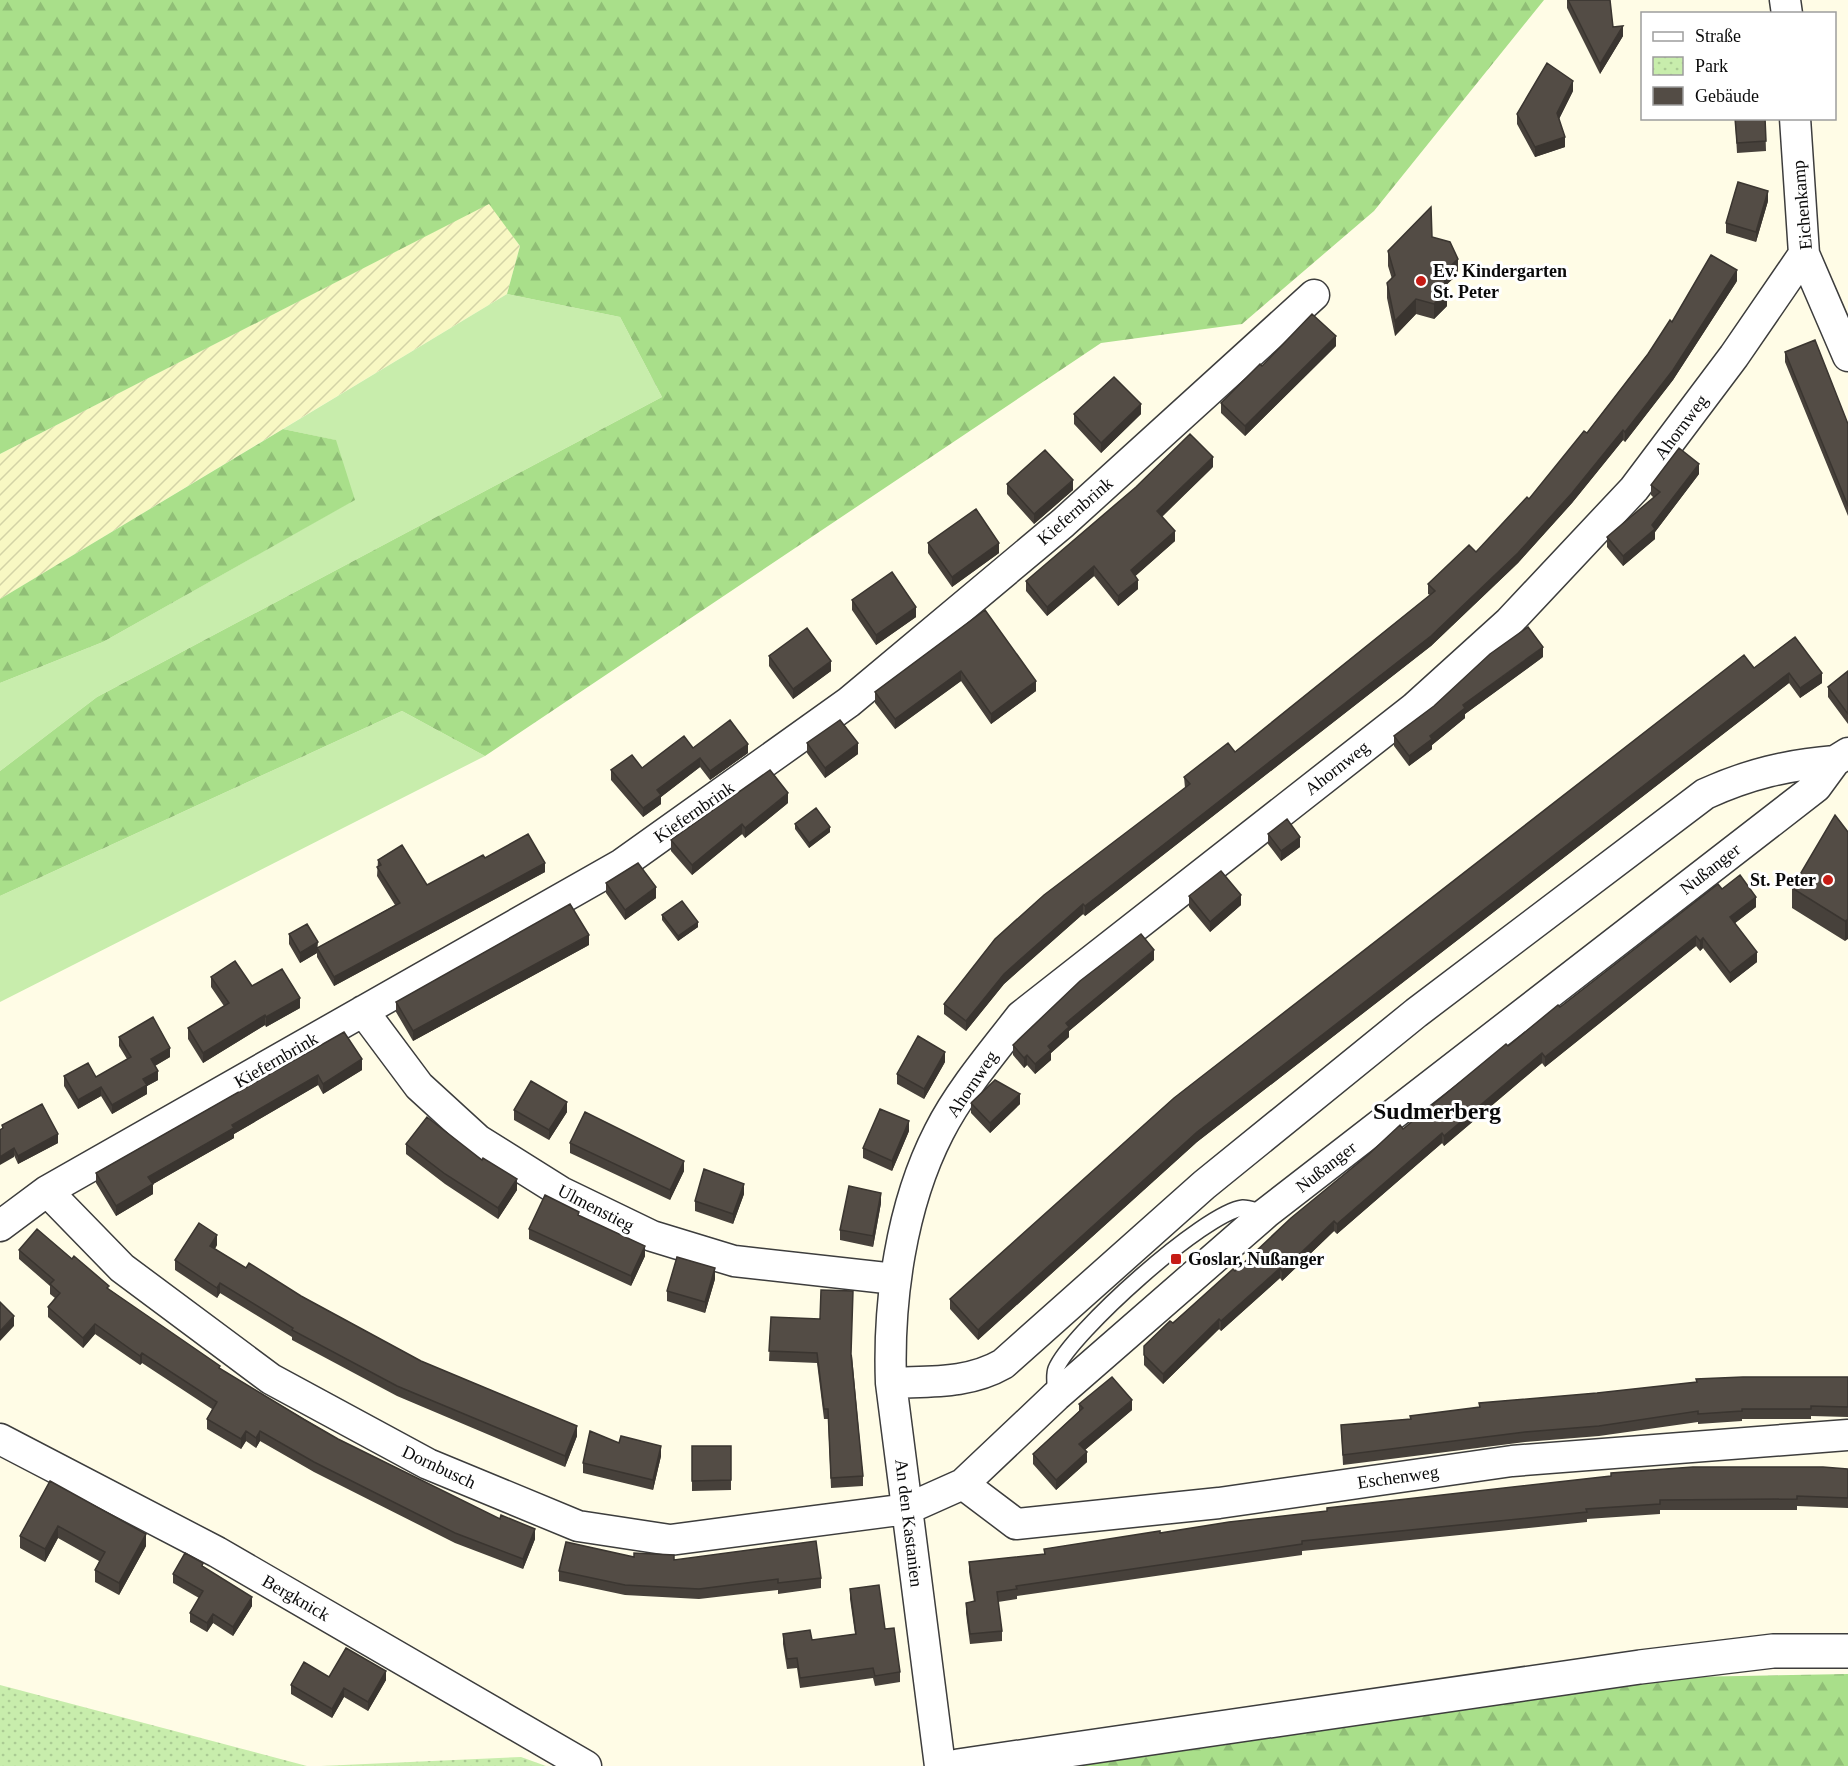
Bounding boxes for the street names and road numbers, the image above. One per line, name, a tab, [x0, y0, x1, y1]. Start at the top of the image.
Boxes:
street label: Eichenkamp	[1788, 159, 1816, 251]
street label: Ahornweg	[1650, 391, 1712, 463]
street label: Kiefernbrink	[1033, 473, 1117, 549]
street label: Ahornweg	[1301, 737, 1373, 799]
street label: Kiefernbrink	[650, 777, 738, 847]
street label: Nußanger	[1676, 839, 1744, 899]
street label: Kiefernbrink	[231, 1028, 321, 1092]
street label: Ahornweg	[942, 1047, 1002, 1121]
street label: Nußanger	[1292, 1137, 1360, 1197]
street label: Ulmenstieg	[554, 1180, 638, 1236]
street label: Dornbusch	[399, 1441, 479, 1493]
street label: An den Kastanien	[891, 1458, 927, 1588]
street label: Eschenweg	[1356, 1461, 1440, 1493]
street label: Bergknick	[259, 1571, 333, 1625]

